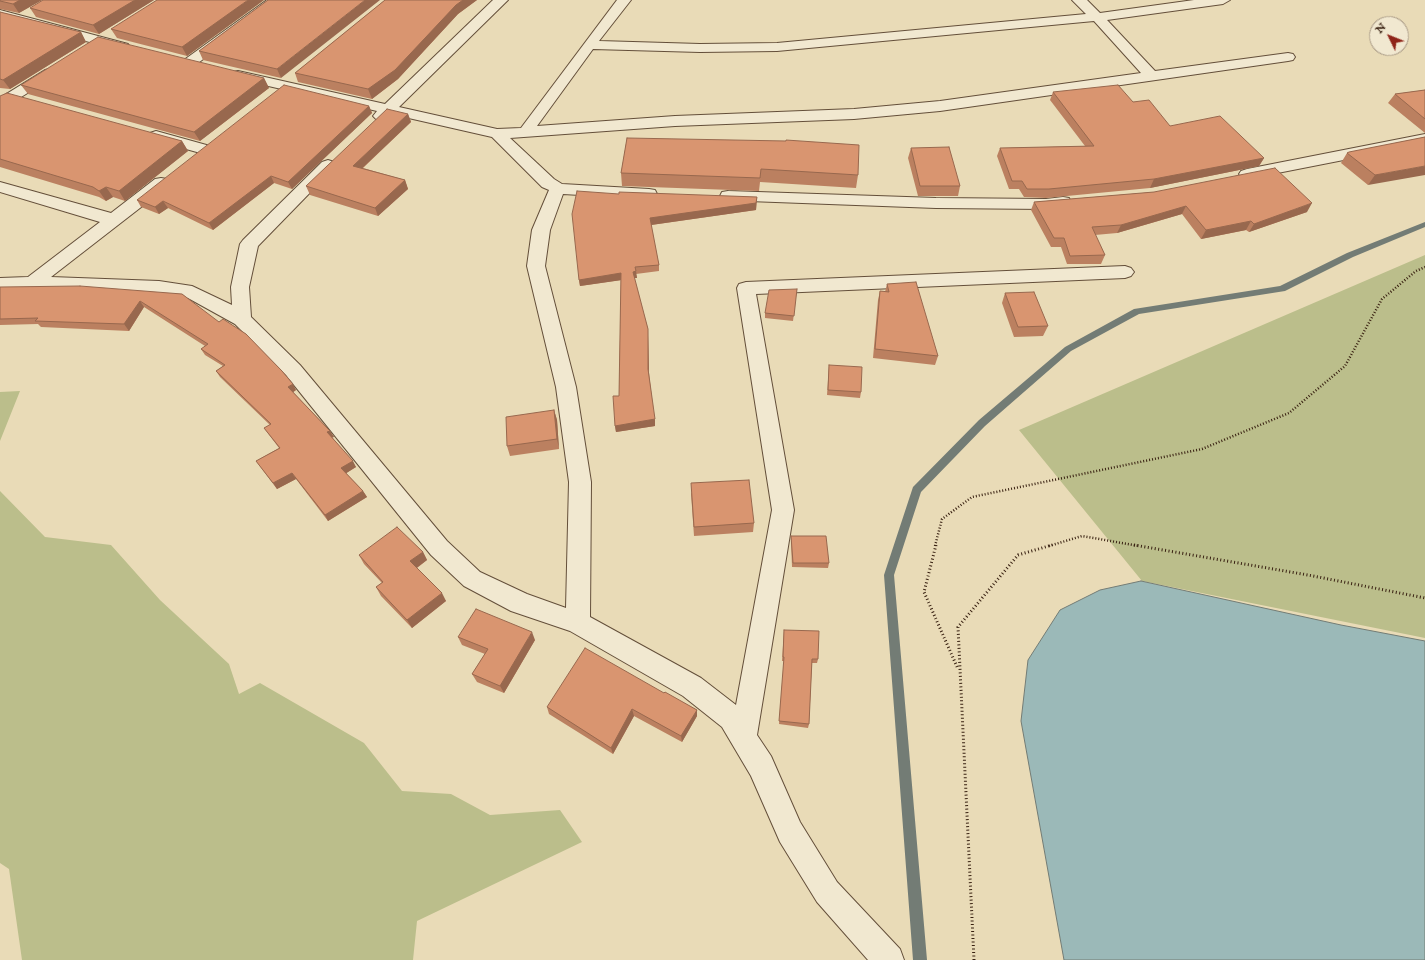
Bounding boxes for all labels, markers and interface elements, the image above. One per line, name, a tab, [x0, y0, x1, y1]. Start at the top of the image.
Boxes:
north arrow	[1369, 16, 1409, 56]
text: N	[1373, 20, 1389, 37]

